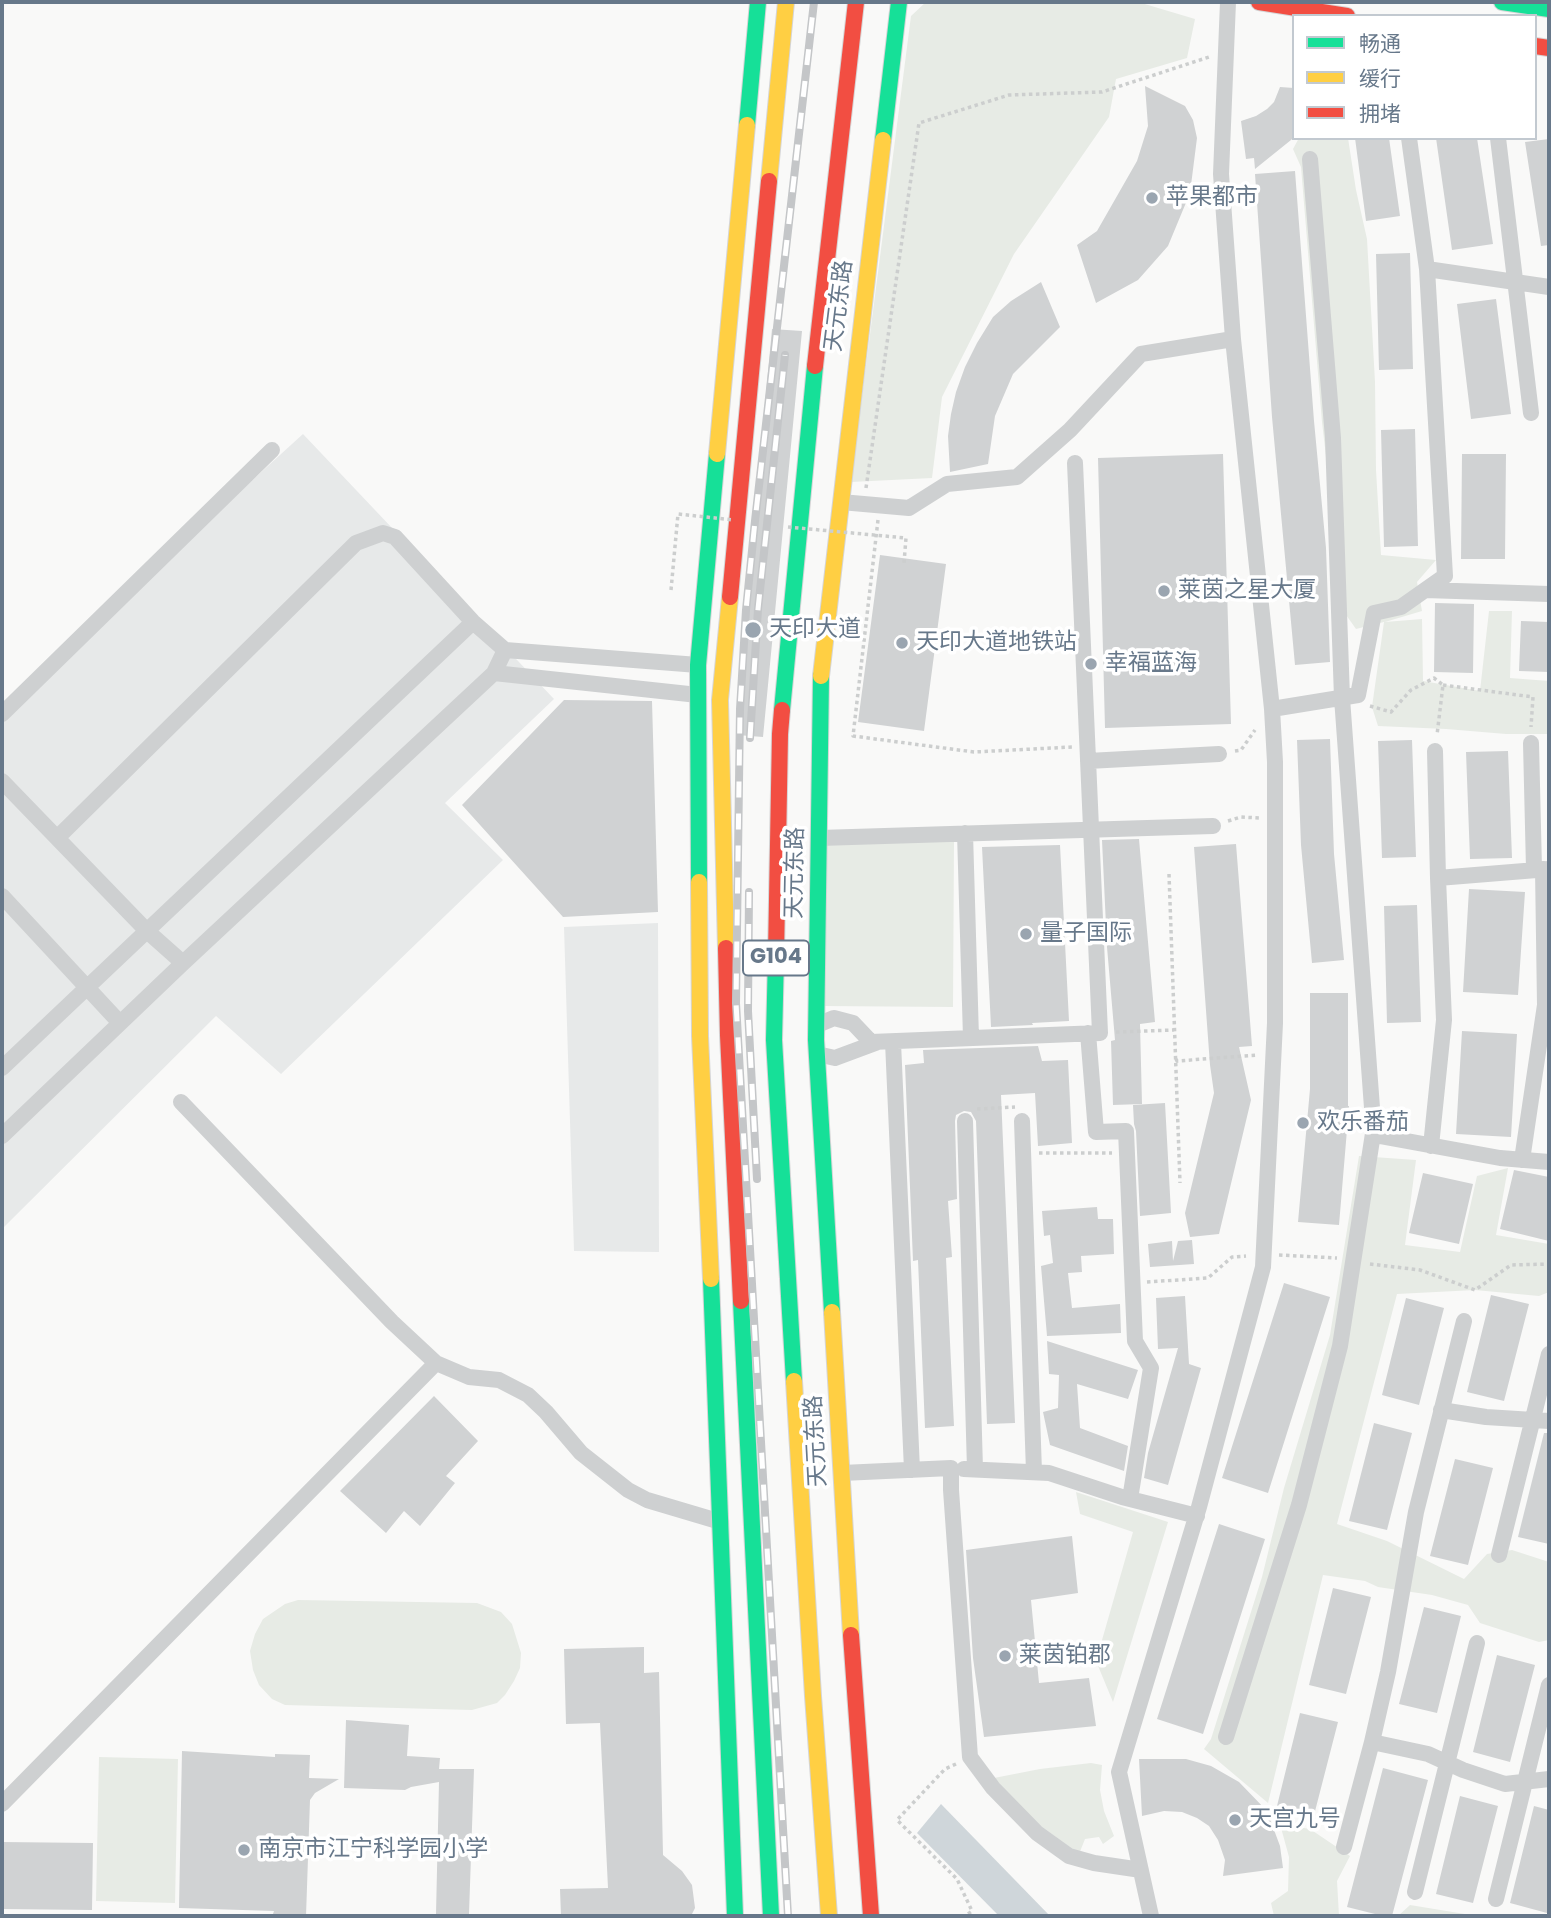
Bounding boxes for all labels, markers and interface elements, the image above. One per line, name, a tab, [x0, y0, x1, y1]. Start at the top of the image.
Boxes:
legend	[1292, 14, 1537, 140]
text: 畅通	[1359, 29, 1401, 58]
text: 缓行	[1359, 64, 1401, 93]
text: 拥堵	[1359, 99, 1401, 128]
place label: 苹果都市	[1166, 184, 1258, 212]
marker: 苹果都市	[1144, 190, 1160, 206]
street label: 天元东路	[821, 259, 859, 353]
place label: 莱茵之星大厦	[1178, 577, 1316, 605]
marker: 莱茵之星大厦	[1156, 583, 1172, 599]
place label: 天印大道	[769, 616, 861, 644]
marker: 天印大道	[743, 620, 763, 640]
place label: 天印大道地铁站	[916, 629, 1077, 657]
marker: 天印大道地铁站	[894, 635, 910, 651]
place label: 幸福蓝海	[1105, 650, 1197, 678]
marker: 幸福蓝海	[1083, 656, 1099, 672]
street label: 天元东路	[781, 827, 811, 919]
place label: 量子国际	[1040, 920, 1132, 948]
marker: 量子国际	[1018, 926, 1034, 942]
road number: G104	[743, 940, 809, 976]
place label: 欢乐番茄	[1317, 1109, 1409, 1137]
marker: 欢乐番茄	[1295, 1115, 1311, 1131]
street label: 天元东路	[801, 1394, 833, 1488]
place label: 莱茵铂郡	[1019, 1642, 1111, 1670]
marker: 莱茵铂郡	[997, 1648, 1013, 1664]
place label: 天宫九号	[1249, 1806, 1341, 1834]
marker: 天宫九号	[1227, 1812, 1243, 1828]
place label: 南京市江宁科学园小学	[258, 1836, 488, 1864]
marker: 南京市江宁科学园小学	[236, 1842, 252, 1858]

